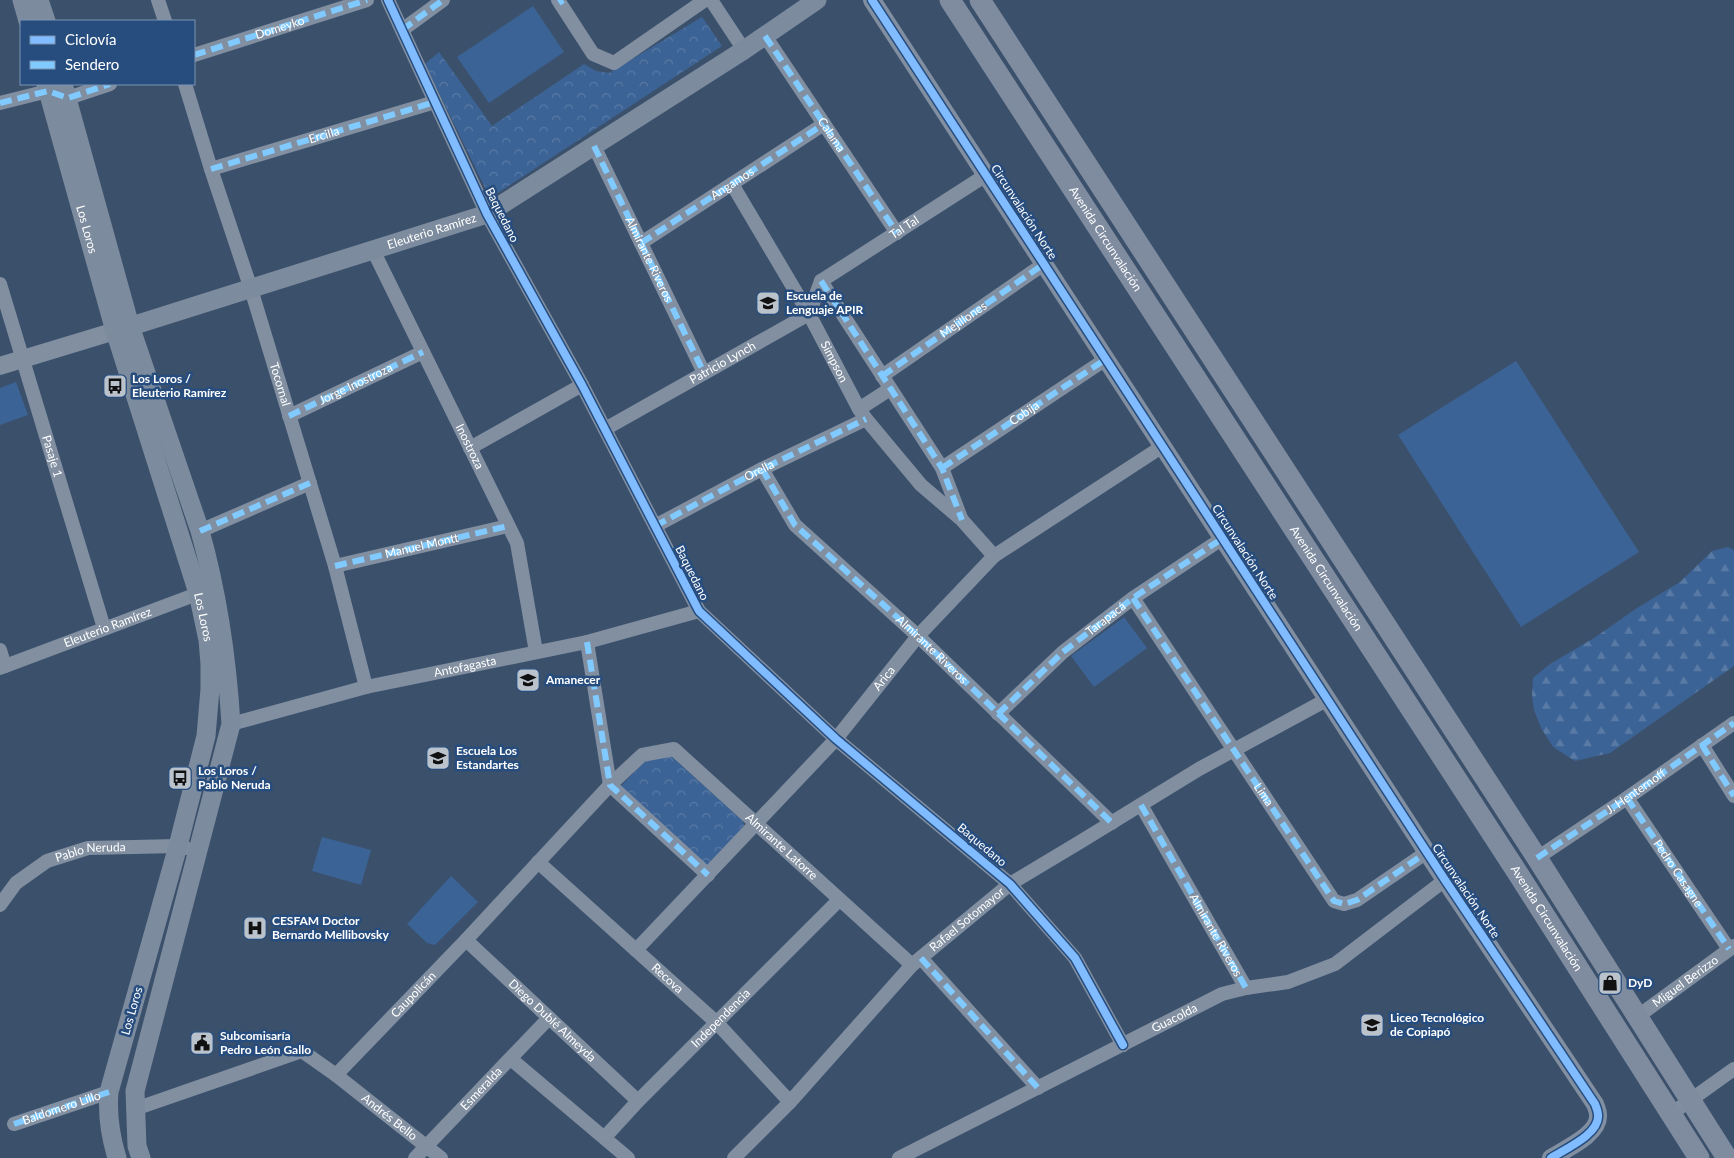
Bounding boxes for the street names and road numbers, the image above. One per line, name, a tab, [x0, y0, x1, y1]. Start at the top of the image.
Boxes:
street label: Domeyko	[253, 12, 306, 42]
street label: Calama	[815, 114, 849, 155]
street label: Ercilla	[307, 123, 341, 146]
street label: Circunvalación Norte	[988, 161, 1061, 262]
street label: Angamos	[708, 164, 757, 203]
street label: Avenida Circunvalación	[1066, 183, 1145, 294]
street label: Baquedano	[482, 185, 523, 245]
street label: Los Loros	[73, 203, 101, 255]
street label: Eleuterio Ramírez	[385, 210, 479, 252]
street label: Tal Tal	[887, 212, 921, 242]
street label: Almirante Riveros	[622, 214, 676, 304]
street label: Mejillones	[937, 298, 990, 341]
street label: Patricio Lynch	[687, 338, 758, 387]
street label: Simpson	[818, 338, 852, 385]
street label: Jorge Inostroza	[316, 360, 395, 408]
street label: Tocornal	[267, 361, 294, 408]
street label: Cobija	[1006, 397, 1042, 428]
street label: Inostroza	[453, 421, 487, 471]
street label: Pasaje 1	[39, 433, 66, 479]
street label: Orella	[741, 456, 776, 484]
street label: Circunvalación Norte	[1209, 501, 1282, 602]
street label: Avenida Circunvalación	[1287, 523, 1366, 634]
street label: Manuel Montt	[383, 530, 461, 561]
street label: Baquedano	[672, 543, 713, 603]
street label: Los Loros	[191, 591, 216, 643]
street label: Tarapacá	[1083, 598, 1129, 639]
street label: Eleuterio Ramírez	[61, 604, 154, 650]
street label: Almirante Riveros	[893, 612, 971, 687]
street label: Antofagasta	[432, 653, 498, 680]
street label: Arica	[869, 663, 898, 693]
street label: J. Henternoff	[1603, 765, 1668, 817]
street label: Lima	[1251, 780, 1277, 809]
street label: Almirante Latorre	[743, 810, 821, 883]
street label: Baquedano	[955, 820, 1010, 870]
street label: Pedro Casagne	[1650, 836, 1707, 910]
street label: Pablo Neruda	[53, 839, 126, 865]
street label: Circunvalación Norte	[1429, 841, 1504, 941]
street label: Avenida Circunvalación	[1508, 862, 1586, 974]
street label: Rafael Sotomayor	[926, 883, 1008, 955]
street label: Almirante Riveros	[1186, 891, 1246, 979]
street label: Miguel Berizzo	[1649, 952, 1721, 1010]
street label: Recova	[649, 960, 687, 996]
street label: Caupolicán	[387, 968, 439, 1020]
street label: Diego Dublé Almeyda	[506, 976, 599, 1065]
street label: Los Loros	[117, 985, 146, 1037]
street label: Independencia	[688, 985, 753, 1050]
street label: Guacolda	[1149, 1000, 1200, 1036]
street label: Esmeralda	[457, 1064, 505, 1113]
street label: Baldomero Lillo	[20, 1087, 103, 1128]
street label: Andrés Bello	[359, 1090, 421, 1143]

